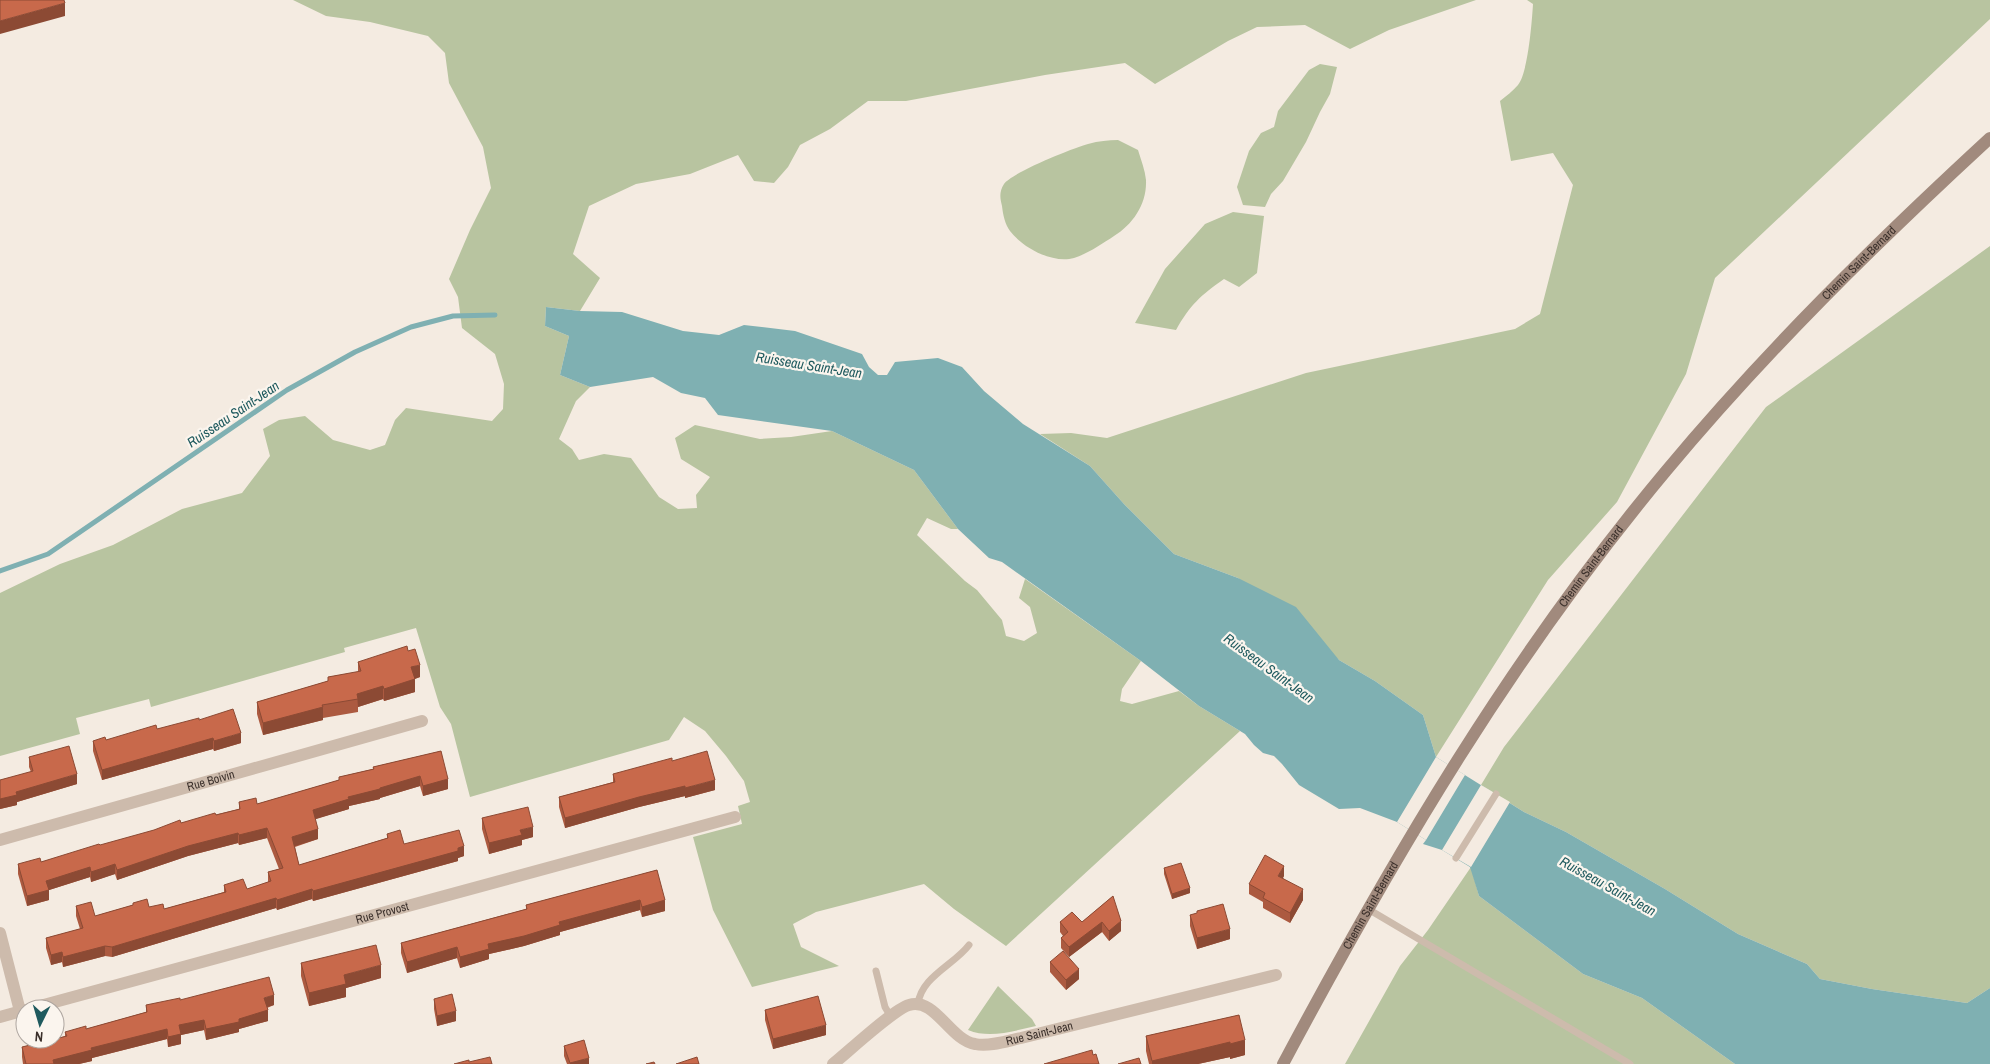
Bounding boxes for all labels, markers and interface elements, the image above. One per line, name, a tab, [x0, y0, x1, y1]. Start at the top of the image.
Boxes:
street label: Chemin Saint-Bernard	[1818, 223, 1900, 303]
water label: Ruisseau Saint-Jean	[755, 348, 863, 382]
water label: Ruisseau Saint-Jean	[184, 377, 282, 451]
street label: Chemin Saint-Bernard	[1555, 522, 1627, 610]
water label: Ruisseau Saint-Jean	[1220, 629, 1318, 707]
street label: Rue Boivin	[185, 766, 236, 795]
water label: Ruisseau Saint-Jean	[1557, 852, 1659, 920]
street label: Chemin Saint-Bernard	[1339, 859, 1402, 952]
street label: Rue Provost	[354, 898, 411, 928]
north arrow	[15, 999, 65, 1049]
street label: Rue Saint-Jean	[1004, 1017, 1075, 1049]
text: N	[34, 1028, 44, 1046]

